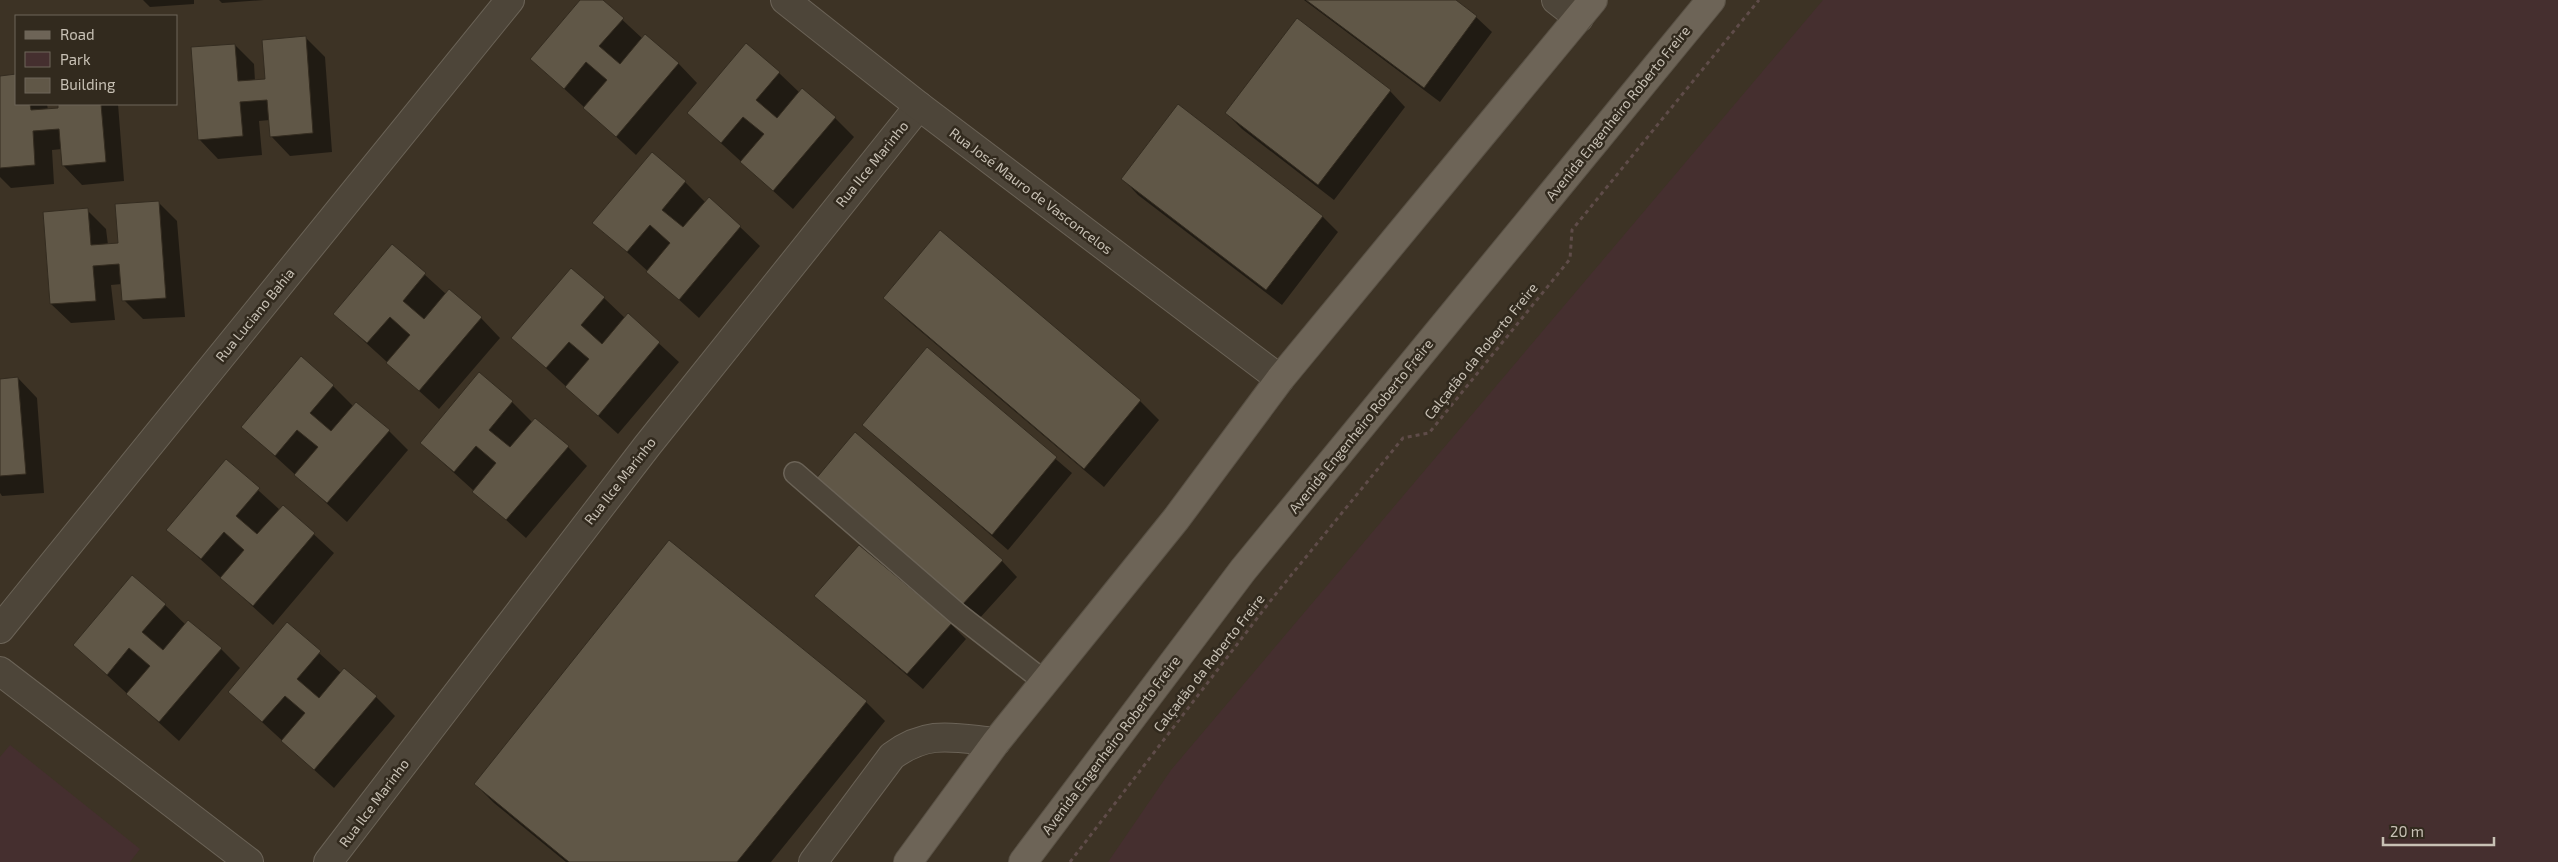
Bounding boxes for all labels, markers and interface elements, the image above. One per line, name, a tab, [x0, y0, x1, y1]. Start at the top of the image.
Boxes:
legend	[15, 15, 178, 105]
street label: Avenida Engenheiro Roberto Freire	[1542, 22, 1693, 203]
text: Road	[60, 25, 95, 43]
text: Park	[60, 50, 91, 68]
text: Building	[60, 75, 116, 93]
street label: Rua Ilce Marinho	[832, 117, 912, 210]
street label: Rua José Mauro de Vasconcelos	[946, 124, 1116, 257]
street label: Rua Luciano Bahia	[212, 264, 298, 365]
street label: Calçadão da Roberto Freire	[1420, 279, 1542, 423]
street label: Avenida Engenheiro Roberto Freire	[1285, 335, 1436, 516]
street label: Rua Ilce Marinho	[580, 434, 659, 528]
street label: Calçadão da Roberto Freire	[1149, 590, 1269, 736]
street label: Avenida Engenheiro Roberto Freire	[1038, 652, 1183, 837]
street label: Rua Ilce Marinho	[335, 755, 412, 850]
scale bar	[2383, 814, 2494, 846]
text: 20 m	[2390, 822, 2424, 840]

